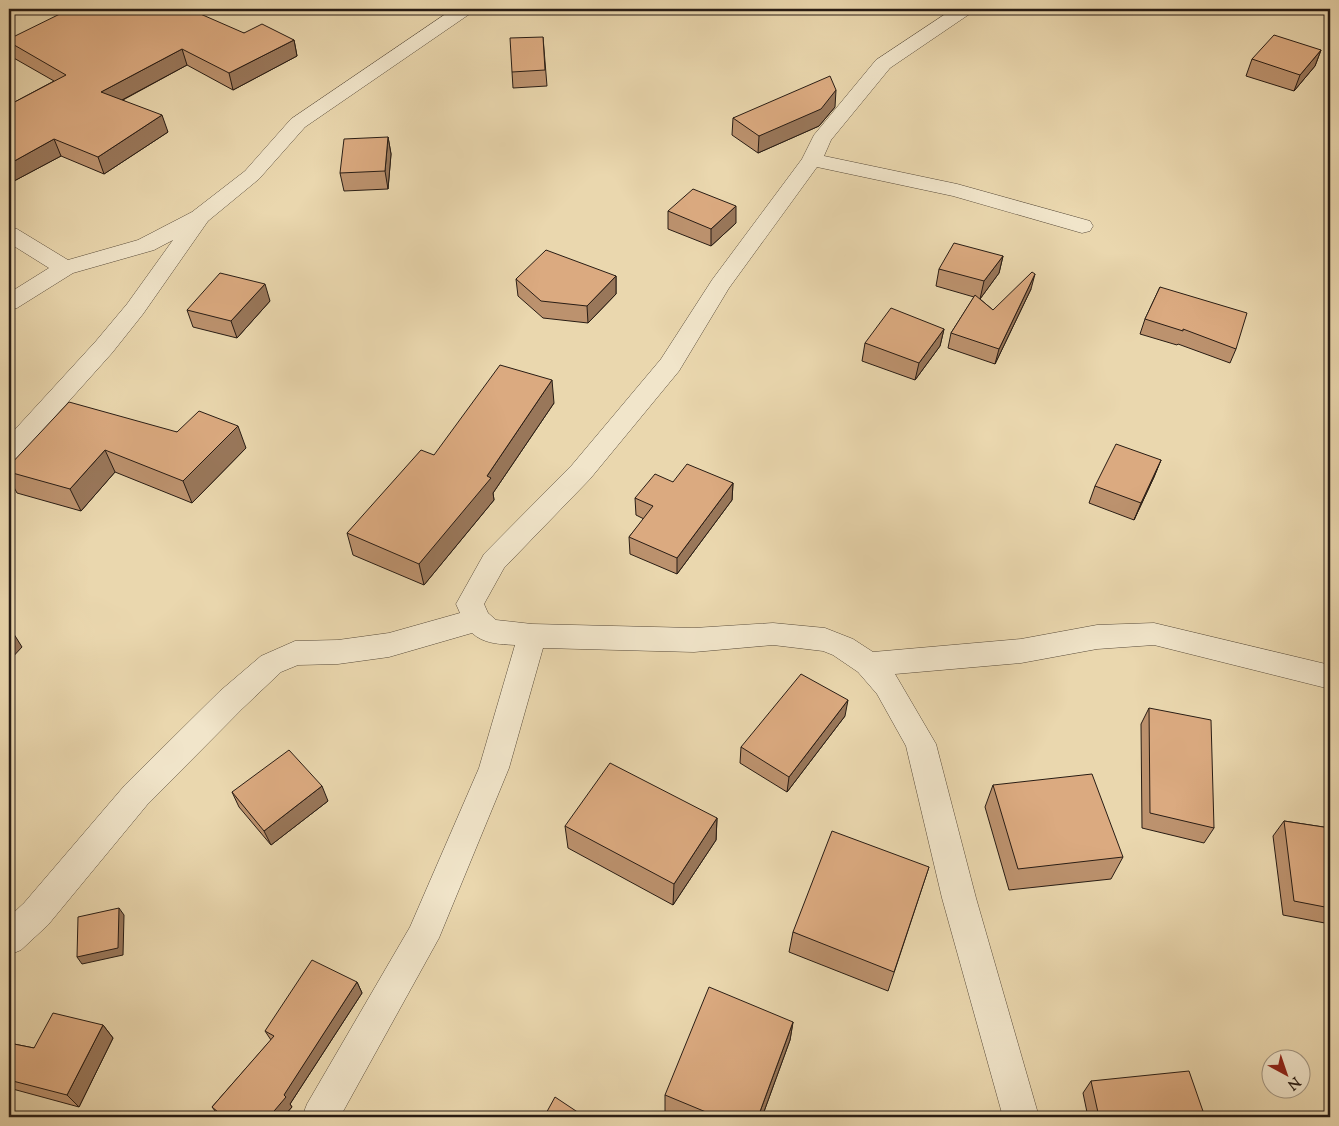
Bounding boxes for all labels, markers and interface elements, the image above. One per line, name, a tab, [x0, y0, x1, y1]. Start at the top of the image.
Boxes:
north arrow	[1262, 1048, 1312, 1098]
text: N	[1282, 1071, 1304, 1094]

